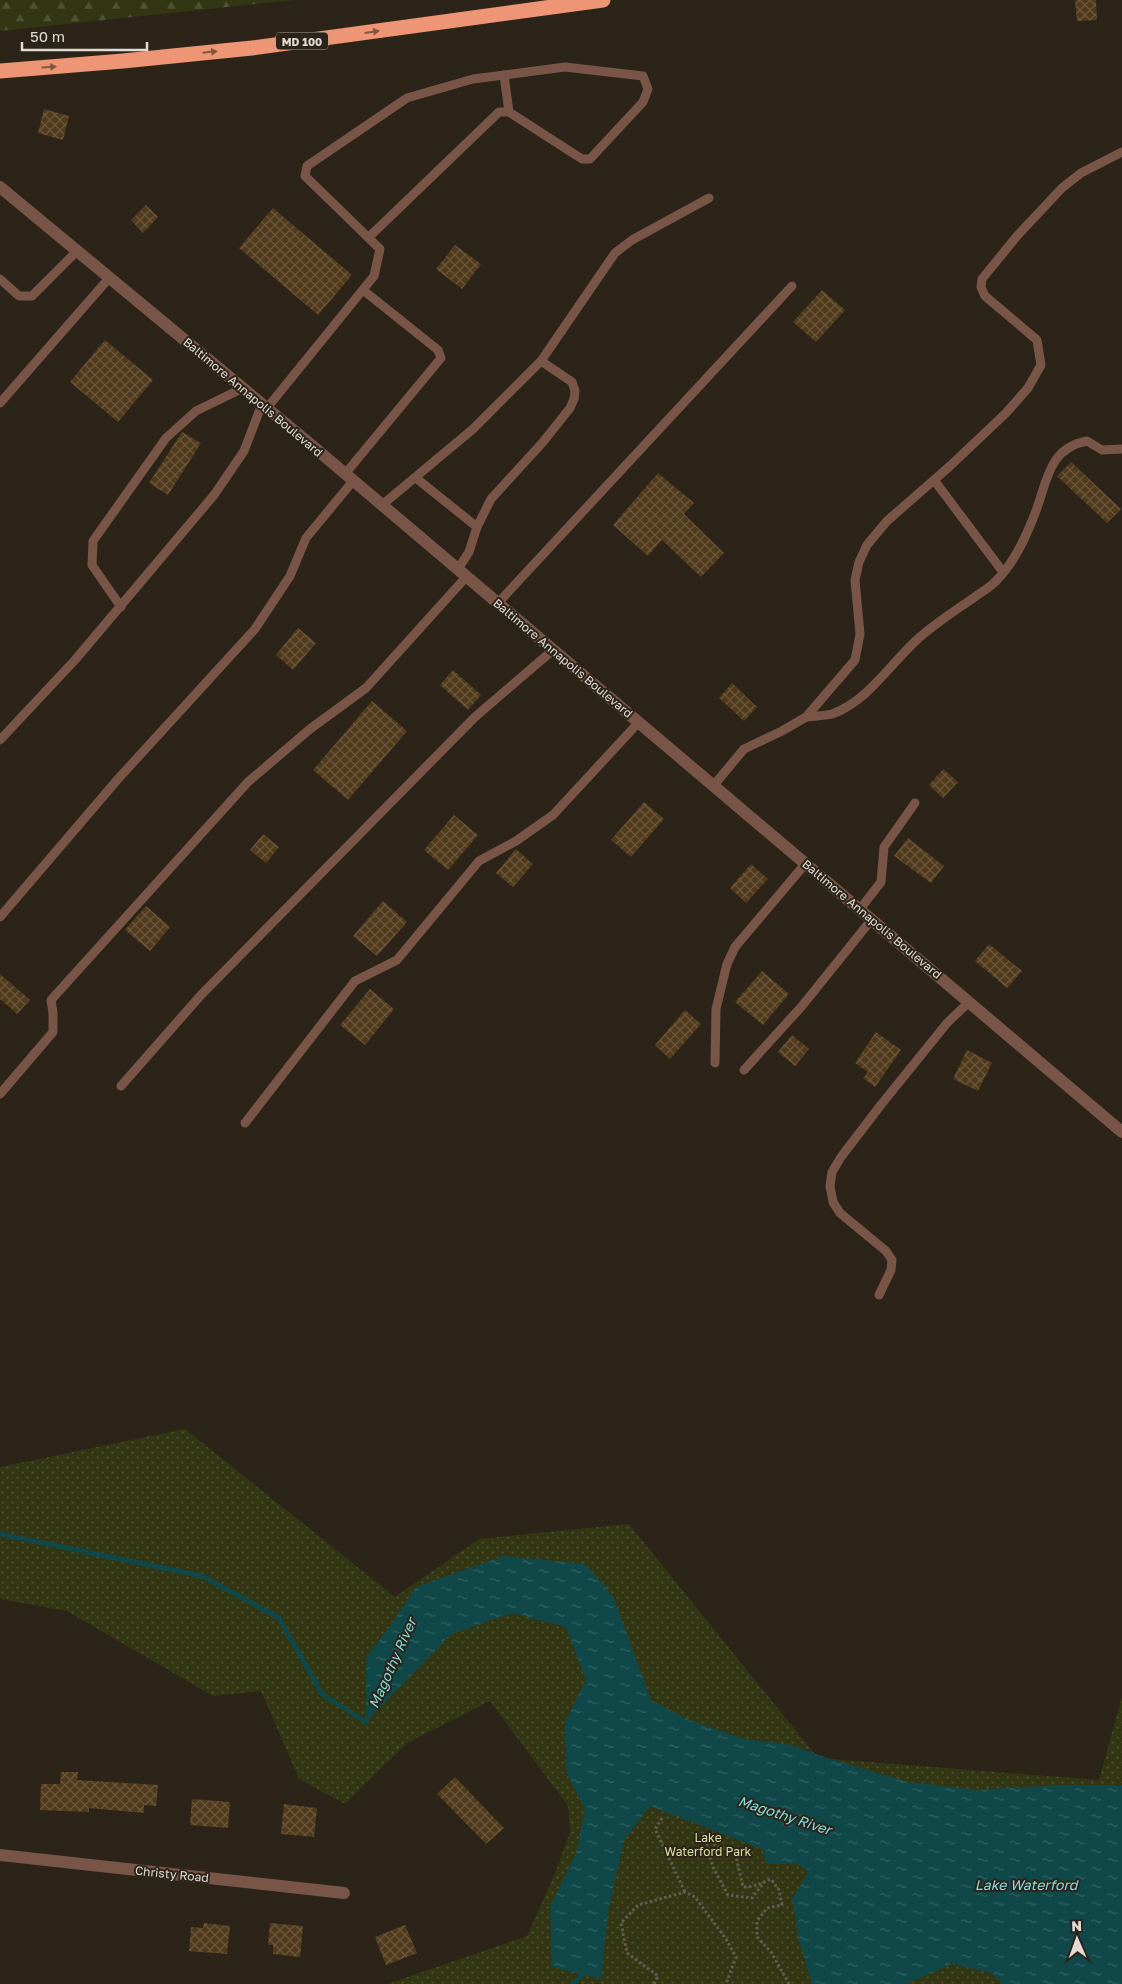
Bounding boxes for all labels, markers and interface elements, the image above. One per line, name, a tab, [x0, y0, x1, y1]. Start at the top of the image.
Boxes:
scale bar	[22, 20, 148, 52]
text: 50 m	[30, 27, 65, 45]
one-way arrow	[364, 27, 380, 35]
road number: MD 100	[276, 32, 328, 49]
one-way arrow	[203, 48, 219, 56]
one-way arrow	[41, 63, 57, 71]
street label: Baltimore Annapolis Boulevard	[180, 334, 326, 460]
street label: Baltimore Annapolis Boulevard	[490, 595, 636, 721]
street label: Baltimore Annapolis Boulevard	[799, 856, 945, 982]
water label: Magothy River	[365, 1613, 420, 1711]
water label: Magothy River	[736, 1792, 836, 1839]
park label: Lake Waterford Park	[665, 1830, 752, 1859]
street label: Christy Road	[134, 1863, 210, 1885]
water label: Lake Waterford	[975, 1876, 1079, 1893]
north arrow	[1052, 1914, 1102, 1964]
text: N	[1071, 1917, 1082, 1934]

